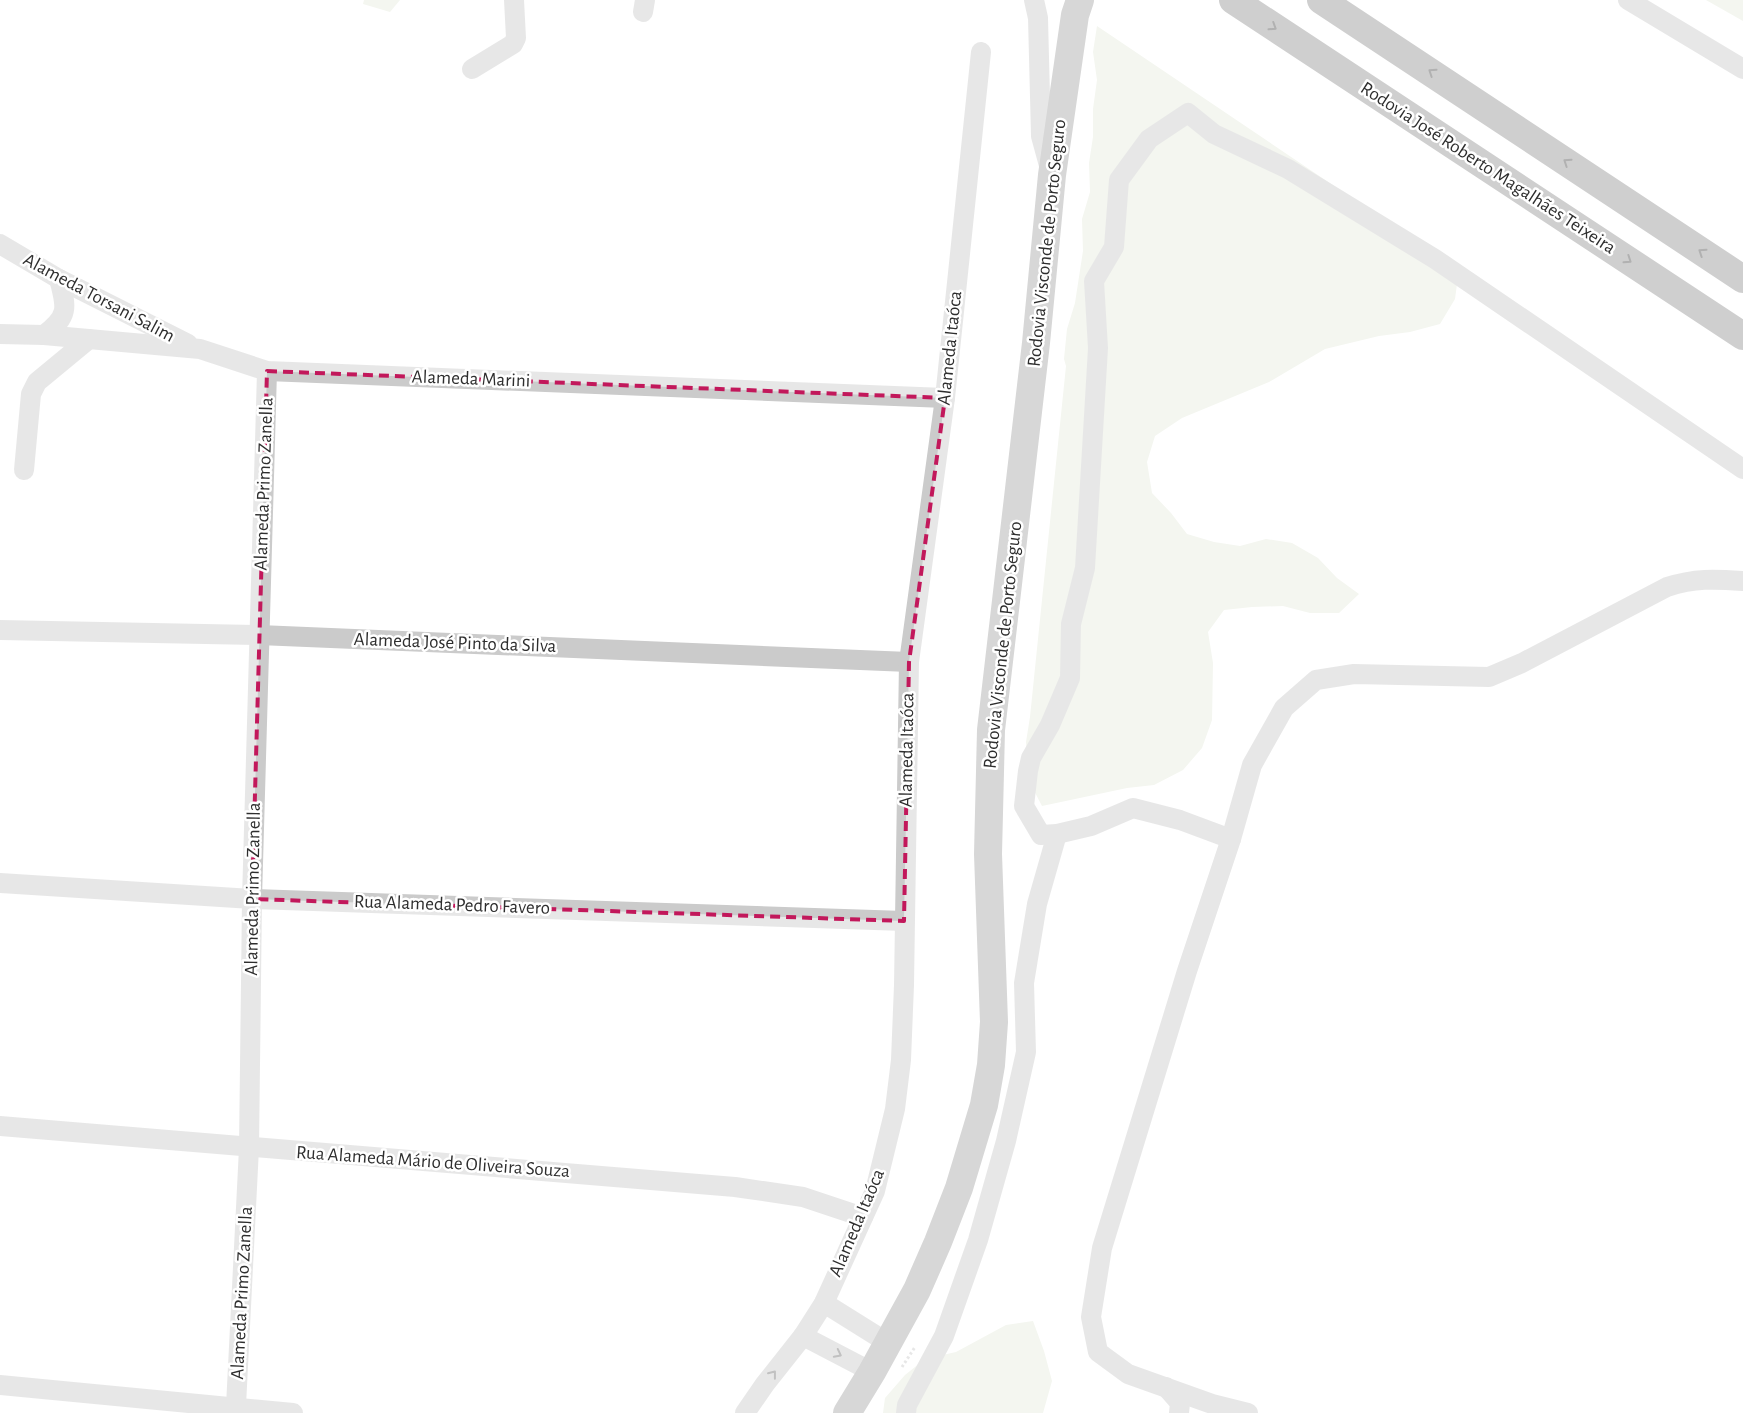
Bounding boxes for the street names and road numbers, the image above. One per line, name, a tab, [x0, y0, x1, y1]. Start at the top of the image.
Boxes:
street label: Rodovia José Roberto Magalhães Teixeira	[1357, 78, 1619, 258]
street label: Rodovia Visconde de Porto Seguro	[1025, 118, 1069, 368]
street label: Alameda Torsani Salim	[20, 250, 178, 346]
street label: Alameda Itaóca	[935, 290, 965, 406]
street label: Alameda Marini	[411, 367, 531, 391]
street label: Alameda Primo Zanella	[251, 397, 277, 571]
street label: Rodovia Visconde de Porto Seguro	[981, 520, 1025, 770]
street label: Alameda José Pinto da Silva	[353, 630, 557, 656]
street label: Alameda Itaóca	[896, 692, 918, 808]
street label: Alameda Primo Zanella	[242, 802, 264, 976]
street label: Rua Alameda Pedro Favero	[354, 892, 550, 918]
street label: Rua Alameda Mário de Oliveira Souza	[295, 1143, 571, 1181]
street label: Alameda Itaóca	[826, 1166, 888, 1280]
street label: Alameda Primo Zanella	[228, 1206, 256, 1380]

